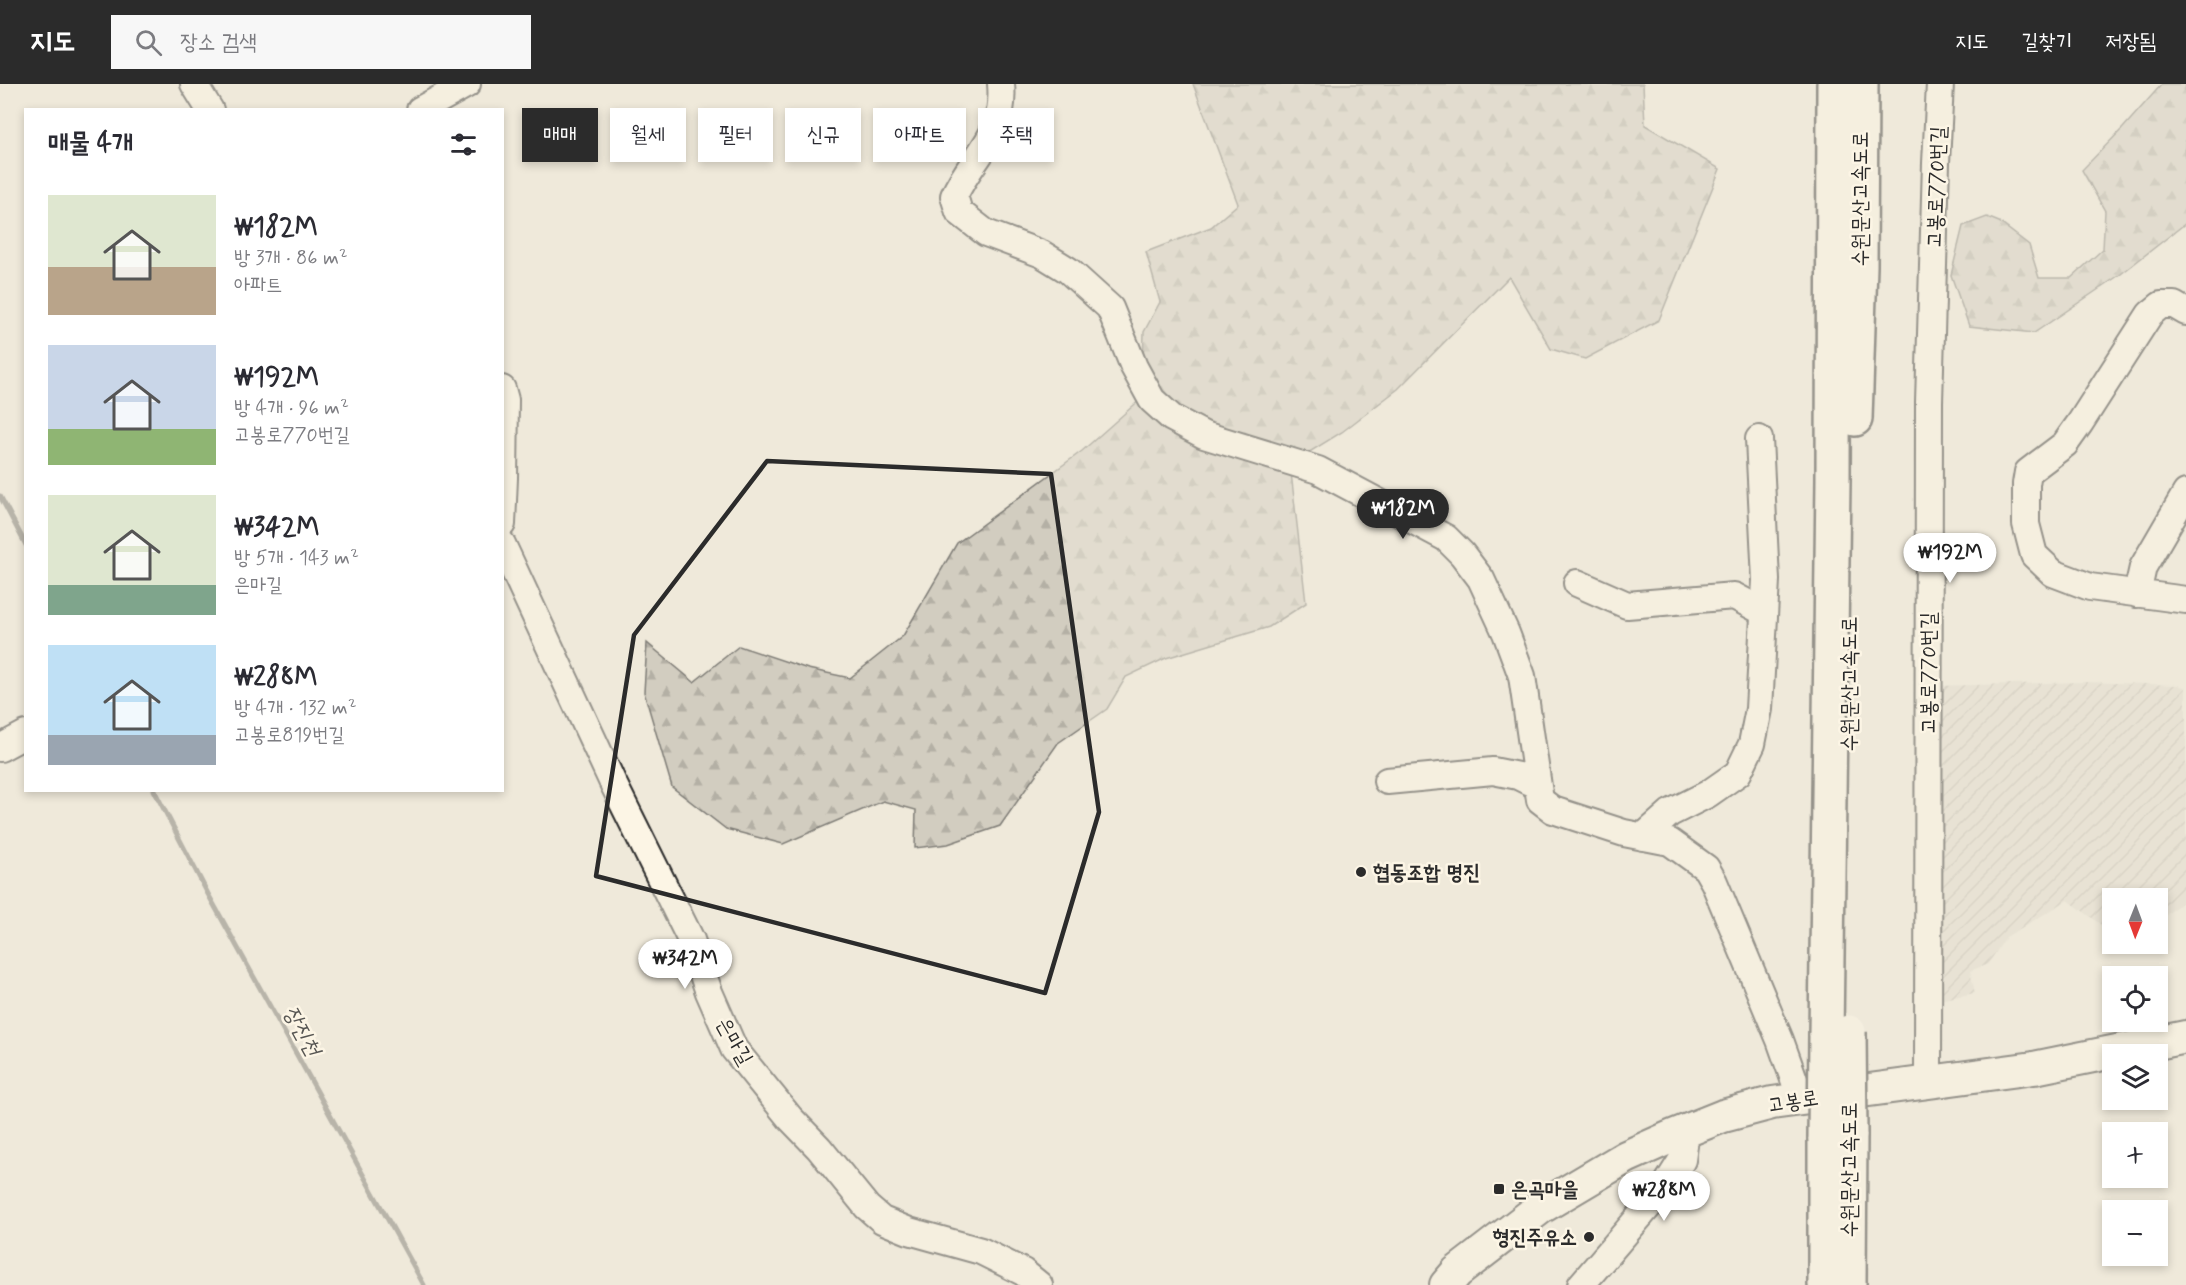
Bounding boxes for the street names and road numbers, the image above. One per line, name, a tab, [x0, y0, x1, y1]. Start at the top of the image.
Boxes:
street label: 고봉로770번길	[1921, 126, 1953, 248]
street label: 수원문산고속도로	[1847, 131, 1875, 267]
street label: 고봉로770번길	[1915, 612, 1943, 734]
street label: 수원문산고속도로	[1836, 616, 1864, 752]
street label: 은마길	[709, 1013, 759, 1071]
street label: 고봉로	[1766, 1084, 1820, 1120]
street label: 수원문산고속도로	[1836, 1102, 1864, 1238]

